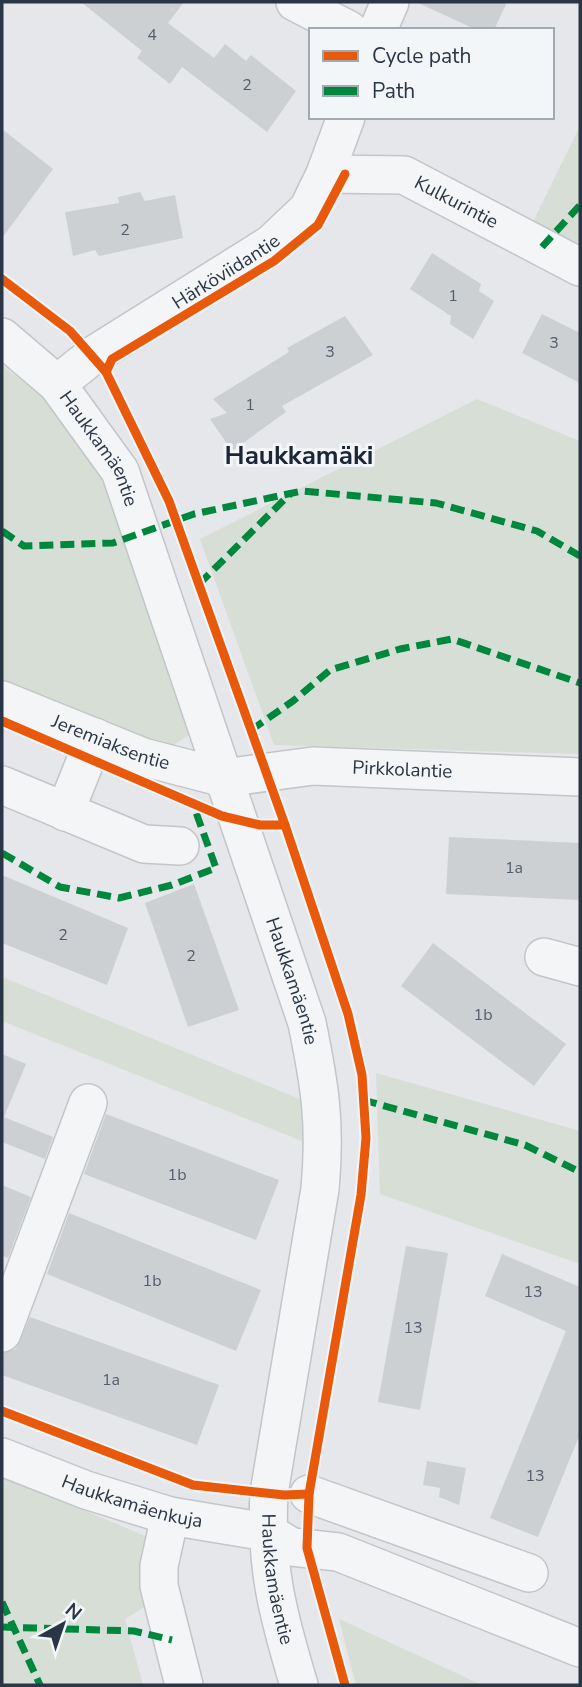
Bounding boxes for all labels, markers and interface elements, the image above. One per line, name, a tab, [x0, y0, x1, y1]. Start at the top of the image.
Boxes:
house number: 4	[147, 24, 157, 46]
legend	[309, 28, 554, 119]
text: Cycle path	[372, 42, 471, 70]
house number: 2	[242, 74, 252, 96]
text: Path	[372, 77, 415, 105]
street label: Kulkurintie	[410, 170, 503, 235]
house number: 2	[120, 219, 130, 241]
street label: Härköviidantie	[167, 229, 286, 316]
house number: 1	[448, 285, 458, 307]
house number: 3	[549, 332, 559, 354]
house number: 3	[325, 341, 335, 363]
street label: Haukkamäentie	[53, 386, 144, 510]
house number: 1	[245, 394, 255, 416]
district label: Haukkamäki	[225, 438, 373, 473]
street label: Jeremiaksentie	[47, 708, 173, 776]
street label: Pirkkolantie	[352, 755, 453, 785]
house number: 1a	[505, 857, 523, 879]
street label: Haukkamäentie	[259, 914, 324, 1047]
house number: 2	[58, 924, 68, 946]
house number: 2	[186, 945, 196, 967]
house number: 1b	[474, 1004, 492, 1026]
house number: 1b	[168, 1164, 186, 1186]
house number: 1b	[143, 1270, 161, 1292]
house number: 13	[523, 1281, 543, 1303]
house number: 13	[403, 1317, 423, 1339]
house number: 1a	[102, 1369, 120, 1391]
house number: 13	[525, 1465, 545, 1487]
street label: Haukkamäenkuja	[58, 1469, 205, 1534]
street label: Haukkamäentie	[255, 1514, 300, 1648]
north arrow	[28, 1589, 98, 1659]
text: N	[59, 1597, 87, 1626]

